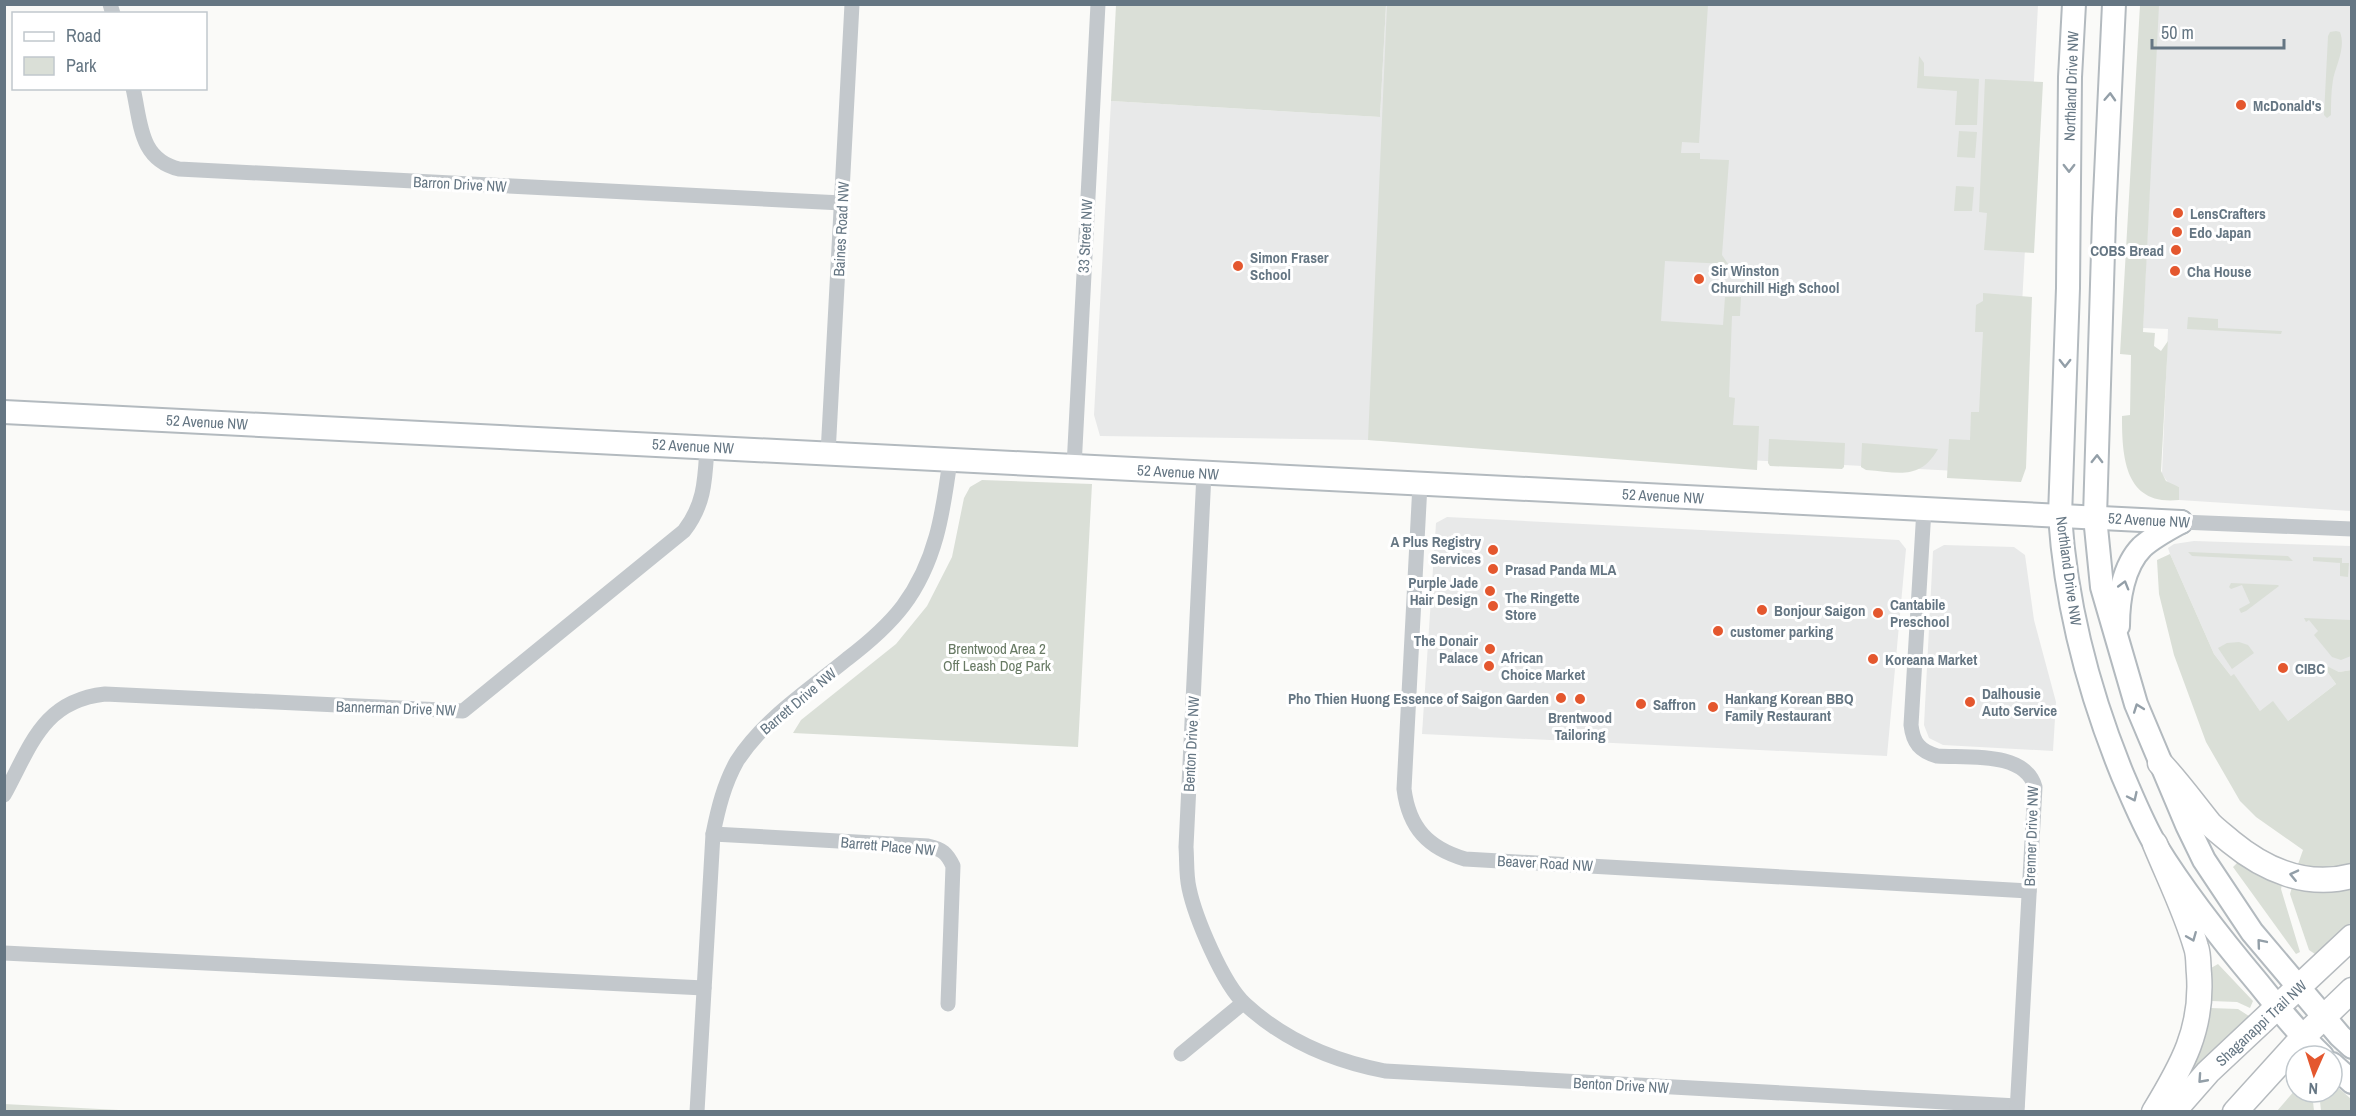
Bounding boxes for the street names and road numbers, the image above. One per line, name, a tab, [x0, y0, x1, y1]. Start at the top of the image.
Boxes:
street label: Northland Drive NW	[2059, 30, 2083, 141]
street label: Barron Drive NW	[413, 171, 508, 197]
street label: Baines Road NW	[828, 181, 854, 277]
street label: 33 Street NW	[1073, 198, 1097, 273]
street label: 52 Avenue NW	[166, 409, 249, 435]
street label: 52 Avenue NW	[652, 433, 735, 459]
street label: 52 Avenue NW	[1137, 459, 1220, 485]
street label: 52 Avenue NW	[1622, 483, 1705, 509]
street label: 52 Avenue NW	[2108, 507, 2191, 533]
street label: Northland Drive NW	[2051, 515, 2087, 627]
street label: Barrett Drive NW	[755, 663, 841, 739]
street label: Bannerman Drive NW	[336, 695, 457, 721]
street label: Benton Drive NW	[1178, 695, 1204, 792]
street label: Brenner Drive NW	[2019, 785, 2043, 887]
street label: Barrett Place NW	[840, 831, 937, 861]
street label: Beaver Road NW	[1497, 850, 1594, 876]
street label: Shaganappi Trail NW	[2211, 975, 2311, 1071]
street label: Benton Drive NW	[1573, 1072, 1670, 1098]

